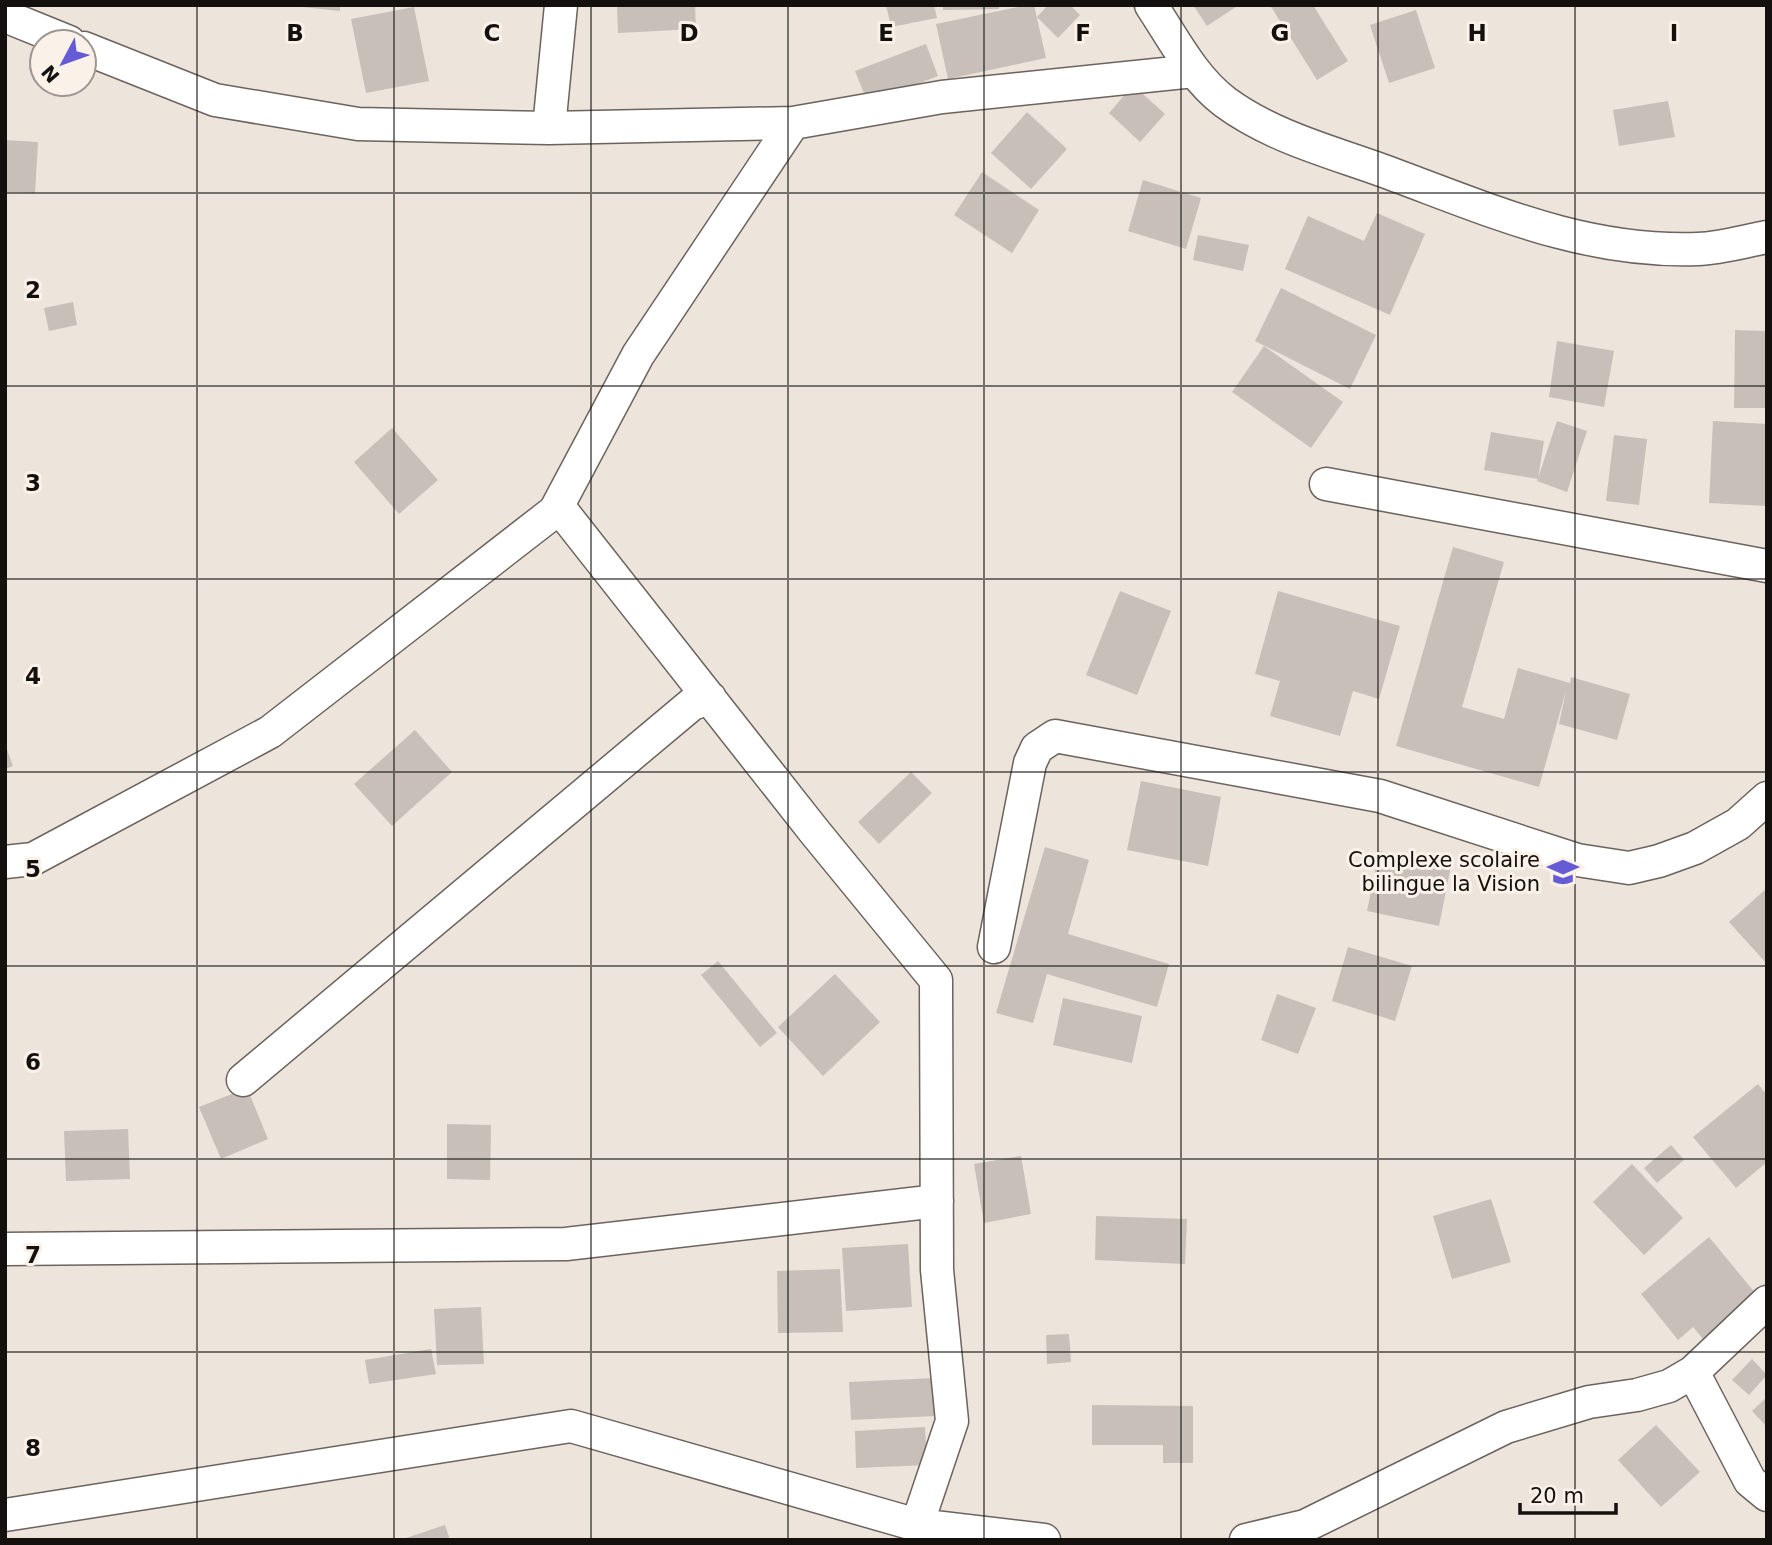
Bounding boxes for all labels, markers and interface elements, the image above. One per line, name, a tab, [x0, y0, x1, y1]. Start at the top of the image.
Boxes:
text: B	[286, 20, 304, 46]
text: C	[484, 20, 500, 46]
text: D	[679, 20, 699, 46]
text: E	[878, 20, 894, 46]
text: F	[1075, 20, 1091, 46]
text: G	[1271, 20, 1289, 46]
text: H	[1467, 20, 1487, 46]
text: I	[1670, 20, 1678, 46]
north arrow	[28, 28, 98, 98]
text: N	[37, 61, 64, 87]
text: 2	[25, 277, 41, 303]
text: 3	[25, 470, 41, 496]
text: 4	[25, 663, 41, 689]
place label: Complexe scolaire bilingue la Vision	[1348, 848, 1540, 896]
school or university icon: Complexe scolaire bilingue la Vision	[1546, 855, 1580, 889]
text: 5	[25, 856, 41, 882]
text: 6	[25, 1049, 41, 1075]
text: 7	[25, 1242, 41, 1268]
text: 8	[25, 1435, 41, 1461]
scale bar	[1520, 1472, 1616, 1516]
text: 20 m	[1530, 1484, 1584, 1508]

